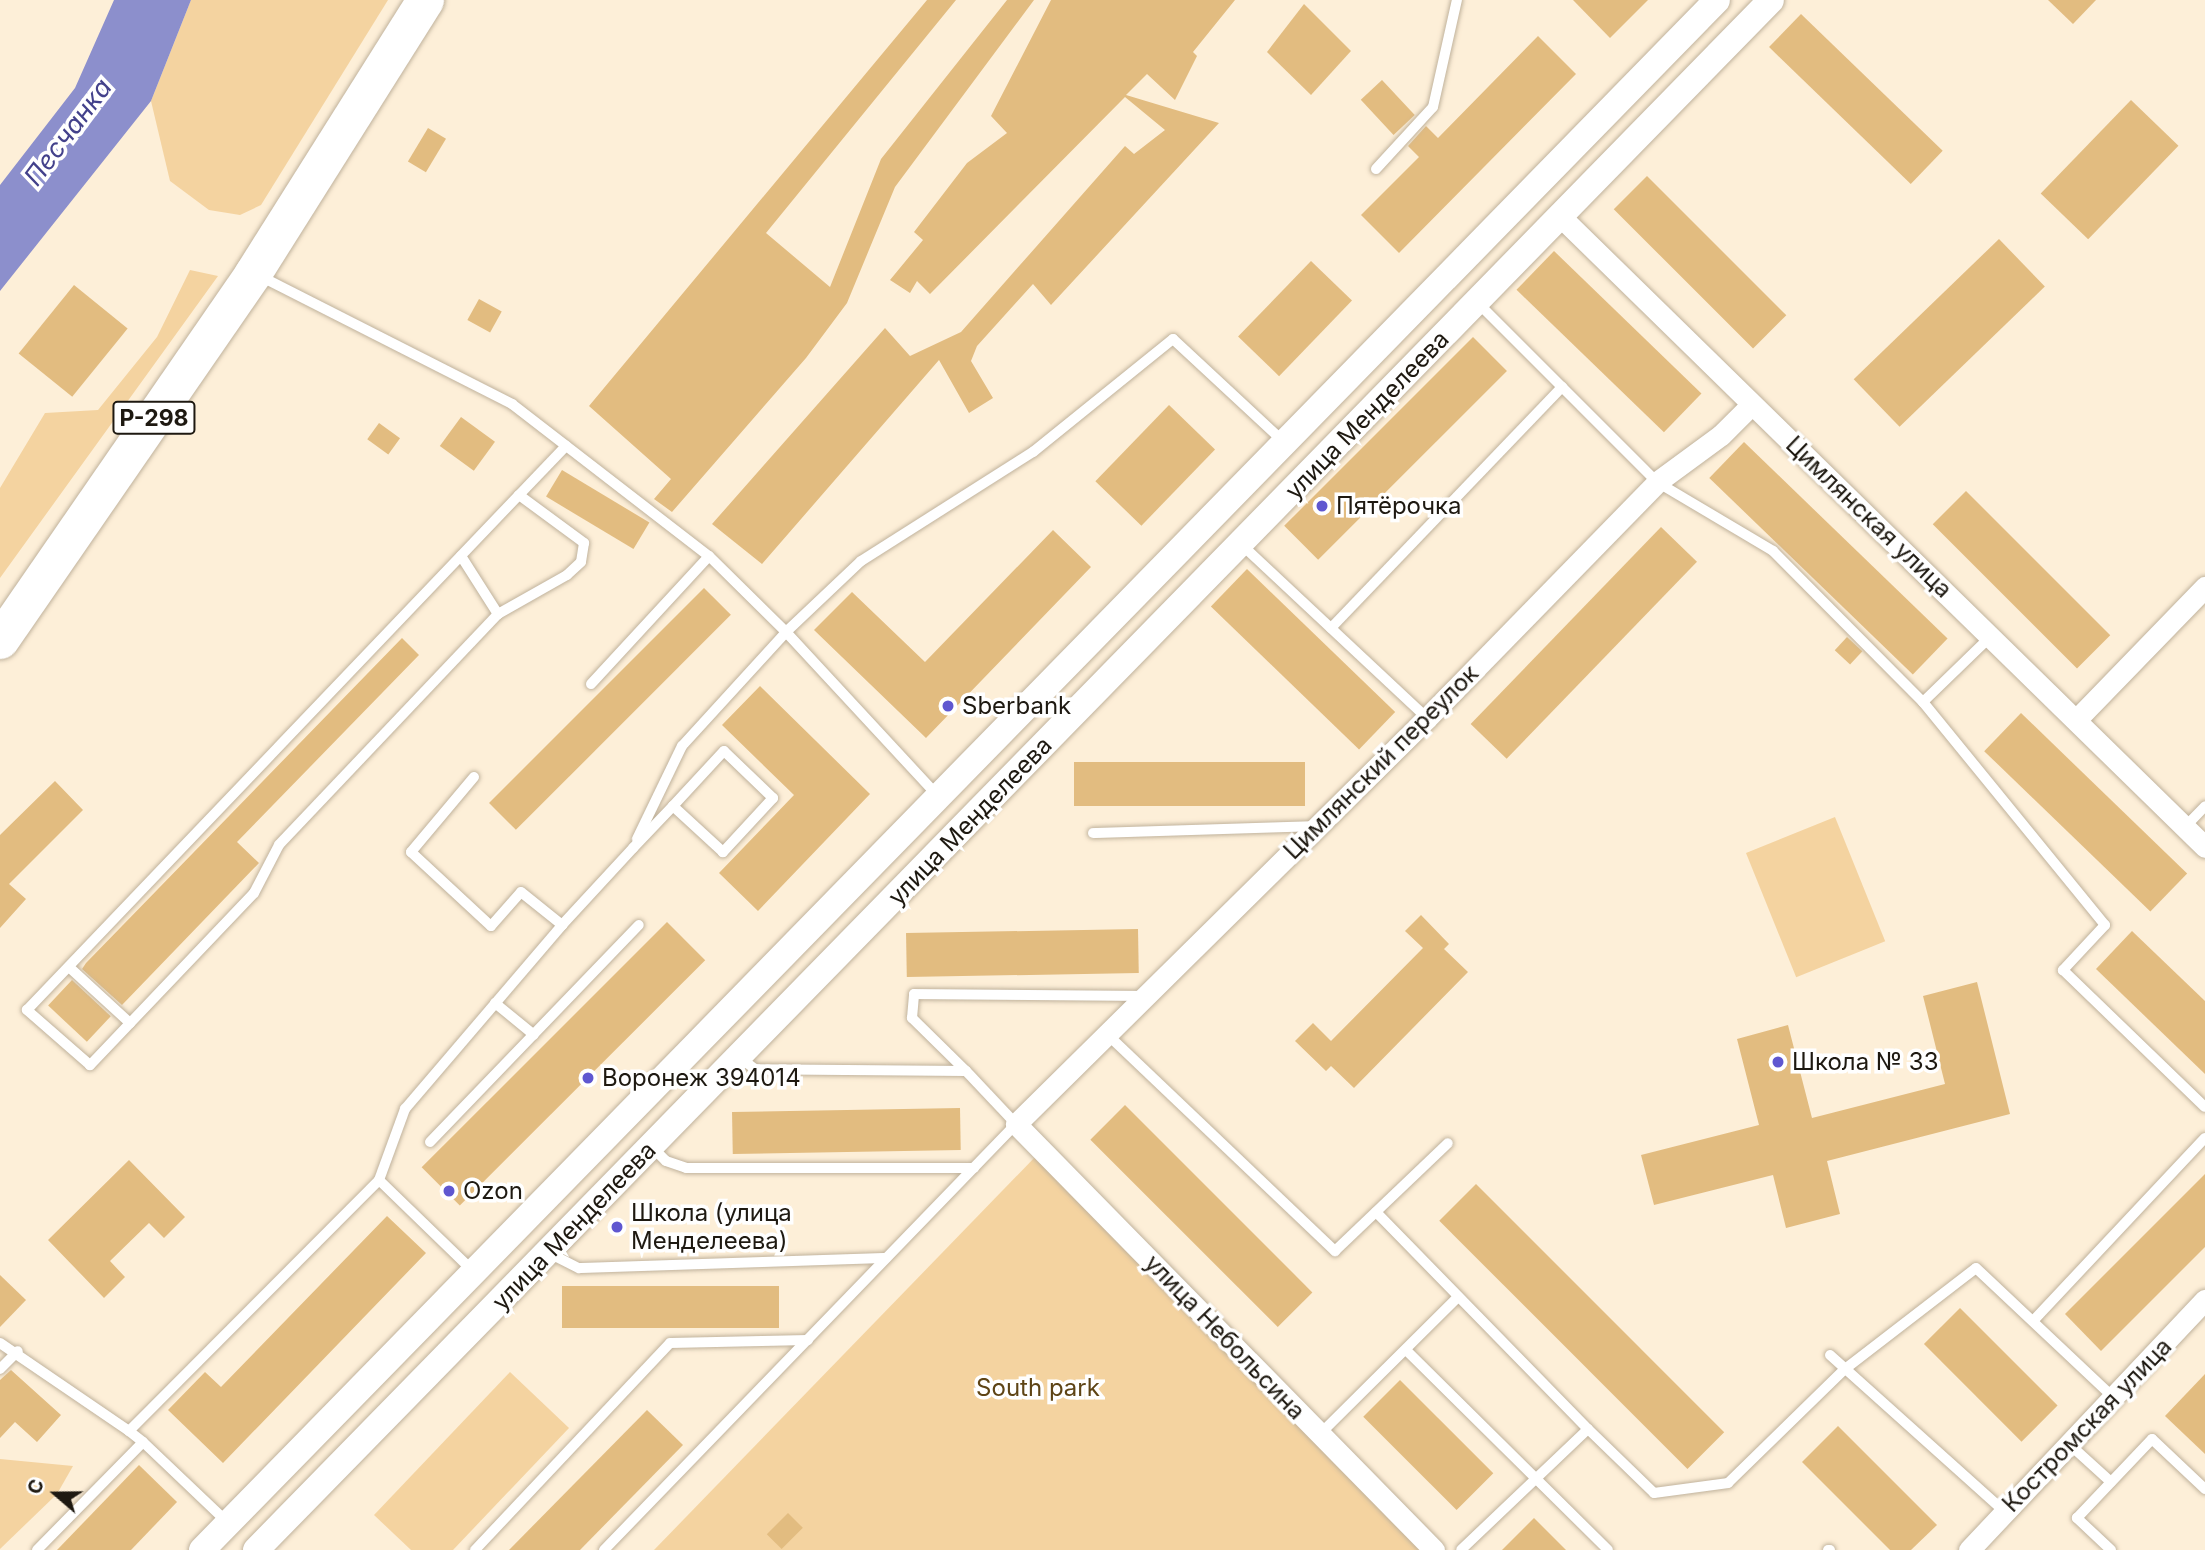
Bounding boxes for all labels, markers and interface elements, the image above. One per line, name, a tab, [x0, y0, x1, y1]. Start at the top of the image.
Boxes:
water label: Песчанка	[18, 72, 118, 192]
street label: улица Менделеева	[1279, 325, 1455, 505]
road number: Р-298	[112, 398, 196, 438]
street label: Цимлянская улица	[1780, 430, 1958, 604]
place label: Пятёрочка	[1336, 492, 1462, 520]
marker: Пятёрочка	[1314, 498, 1330, 514]
street label: Цимлянский переулок	[1278, 659, 1484, 865]
place label: Sberbank	[962, 692, 1071, 720]
marker: Sberbank	[940, 698, 956, 714]
street label: улица Менделеева	[882, 731, 1058, 911]
place label: Школа № 33	[1792, 1048, 1938, 1076]
marker: Школа № 33	[1770, 1054, 1786, 1070]
place label: Воронеж 394014	[602, 1064, 801, 1092]
marker: Воронеж 394014	[580, 1070, 596, 1086]
street label: улица Менделеева	[486, 1136, 662, 1316]
place label: Ozon	[463, 1177, 523, 1205]
marker: Ozon	[441, 1183, 457, 1199]
place label: Школа (улица Менделеева)	[631, 1199, 792, 1255]
marker: Школа (улица Менделеева)	[609, 1219, 625, 1235]
street label: улица Небольсина	[1139, 1249, 1311, 1425]
street label: Костромская улица	[1996, 1332, 2178, 1518]
park label: South park	[976, 1374, 1100, 1402]
north arrow	[21, 1459, 91, 1529]
text: С	[23, 1476, 49, 1497]

